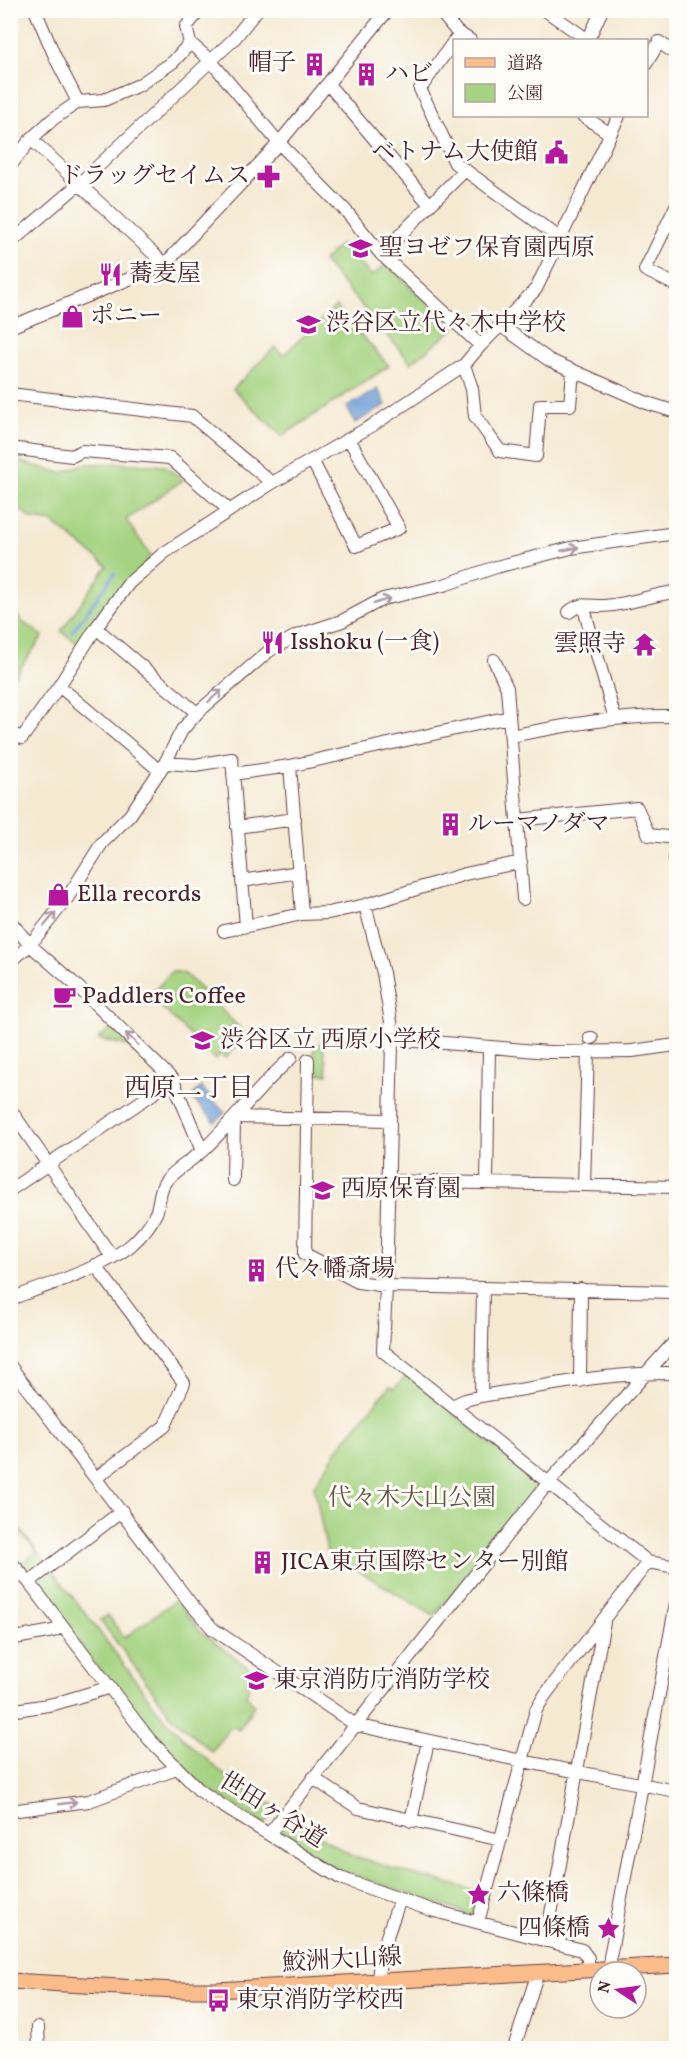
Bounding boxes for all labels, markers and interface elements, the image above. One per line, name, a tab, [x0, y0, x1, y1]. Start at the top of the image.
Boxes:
legend	[453, 39, 648, 117]
place label: 帽子	[248, 47, 296, 81]
building icon: 帽子	[301, 51, 327, 77]
text: 道路	[507, 52, 543, 77]
place label: ハビ	[385, 58, 433, 92]
building icon: ハビ	[354, 62, 380, 88]
text: 公園	[507, 82, 543, 107]
place label: ベトナム大使館	[371, 136, 538, 170]
public building icon: ベトナム大使館	[543, 140, 569, 166]
place label: ドラッグセイムス	[59, 160, 250, 194]
pharmacy icon: ドラッグセイムス	[255, 164, 281, 190]
place label: 聖ヨゼフ保育園西原	[379, 232, 595, 266]
school or university icon: 聖ヨゼフ保育園西原	[348, 236, 374, 262]
place label: 蕎麦屋	[129, 258, 201, 292]
restaurant icon: 蕎麦屋	[98, 262, 124, 288]
place label: ポニー	[90, 300, 162, 334]
shop icon: ポニー	[59, 304, 85, 330]
place label: 渋谷区立代々木中学校	[326, 307, 566, 341]
school or university icon: 渋谷区立代々木中学校	[295, 311, 321, 337]
one-way arrow	[560, 543, 579, 554]
one-way arrow	[373, 594, 391, 605]
place label: Isshoku (一食)	[290, 626, 439, 660]
place label: 雲照寺	[554, 628, 626, 662]
restaurant icon: Isshoku (一食)	[259, 630, 285, 656]
temple icon: 雲照寺	[631, 632, 657, 658]
one-way arrow	[207, 690, 223, 704]
place label: ルーマノダマ	[468, 808, 610, 842]
building icon: ルーマノダマ	[437, 812, 463, 838]
place label: Ella records	[77, 878, 201, 912]
shop icon: Ella records	[46, 882, 72, 908]
one-way arrow	[44, 911, 57, 927]
place label: Paddlers Coffee	[82, 980, 246, 1014]
cafe icon: Paddlers Coffee	[51, 984, 77, 1010]
place label: 渋谷区立 西原小学校	[220, 1024, 441, 1058]
school or university icon: 渋谷区立 西原小学校	[189, 1028, 215, 1054]
one-way arrow	[124, 1031, 139, 1046]
district label: 西原二丁目	[124, 1071, 254, 1107]
place label: 西原保育園	[341, 1173, 461, 1207]
school or university icon: 西原保育園	[310, 1177, 336, 1203]
place label: 代々幡斎場	[275, 1253, 395, 1287]
building icon: 代々幡斎場	[244, 1257, 270, 1283]
park label: 代々木大山公園	[328, 1482, 496, 1516]
place label: JICA東京国際センター別館	[281, 1546, 569, 1580]
building icon: JICA東京国際センター別館	[250, 1550, 276, 1576]
place label: 東京消防庁消防学校	[274, 1664, 490, 1698]
school or university icon: 東京消防庁消防学校	[243, 1668, 269, 1694]
street label: 世田ヶ谷道	[212, 1765, 332, 1857]
one-way arrow	[58, 1798, 78, 1809]
place label: 六條橋	[497, 1877, 569, 1911]
place icon: 六條橋	[466, 1881, 492, 1907]
place label: 四條橋	[518, 1912, 590, 1946]
place icon: 四條橋	[595, 1916, 621, 1942]
street label: 鮫洲大山線	[281, 1941, 403, 1981]
north arrow	[588, 1960, 648, 2020]
text: N	[593, 1979, 617, 1995]
place label: 東京消防学校西	[236, 1984, 404, 2018]
bus stop icon: 東京消防学校西	[205, 1988, 231, 2014]

